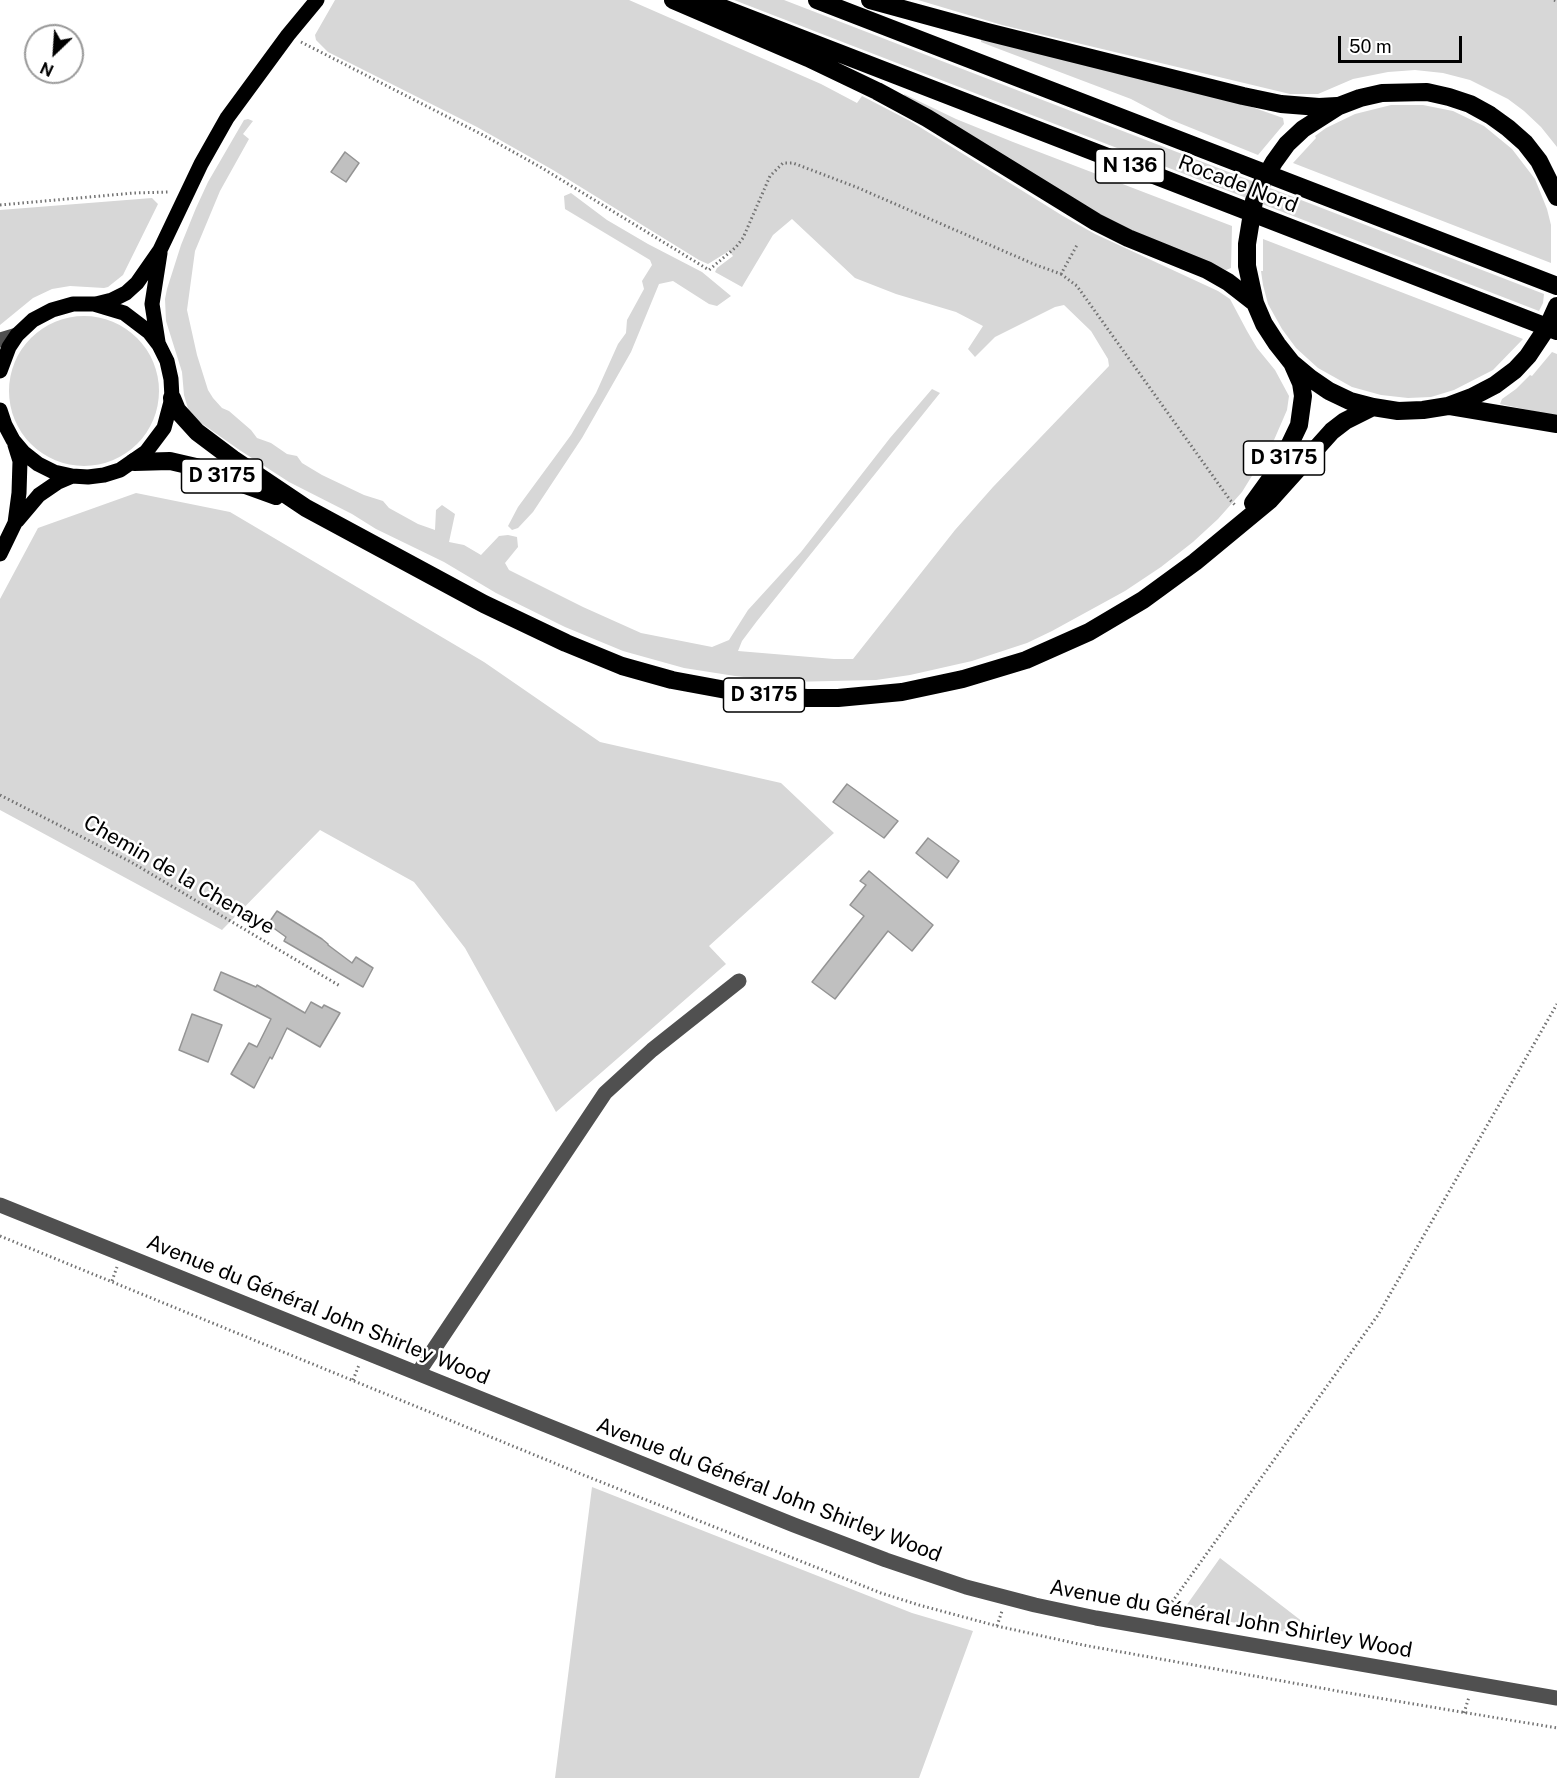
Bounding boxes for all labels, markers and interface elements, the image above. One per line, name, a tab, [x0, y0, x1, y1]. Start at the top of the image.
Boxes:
north arrow	[24, 24, 84, 84]
scale bar	[1341, 24, 1466, 62]
text: 50 m	[1349, 36, 1392, 57]
text: N	[37, 58, 57, 80]
road number: N 136	[1096, 149, 1164, 183]
street label: Rocade Nord	[1175, 150, 1301, 218]
road number: D 3175	[1244, 441, 1324, 475]
road number: D 3175	[182, 459, 262, 493]
road number: D 3175	[724, 678, 804, 712]
street label: Chemin de la Chenaye	[79, 810, 279, 940]
street label: Avenue du Général John Shirley Wood	[143, 1229, 493, 1391]
street label: Avenue du Général John Shirley Wood	[593, 1412, 945, 1568]
street label: Avenue du Général John Shirley Wood	[1048, 1575, 1414, 1663]

